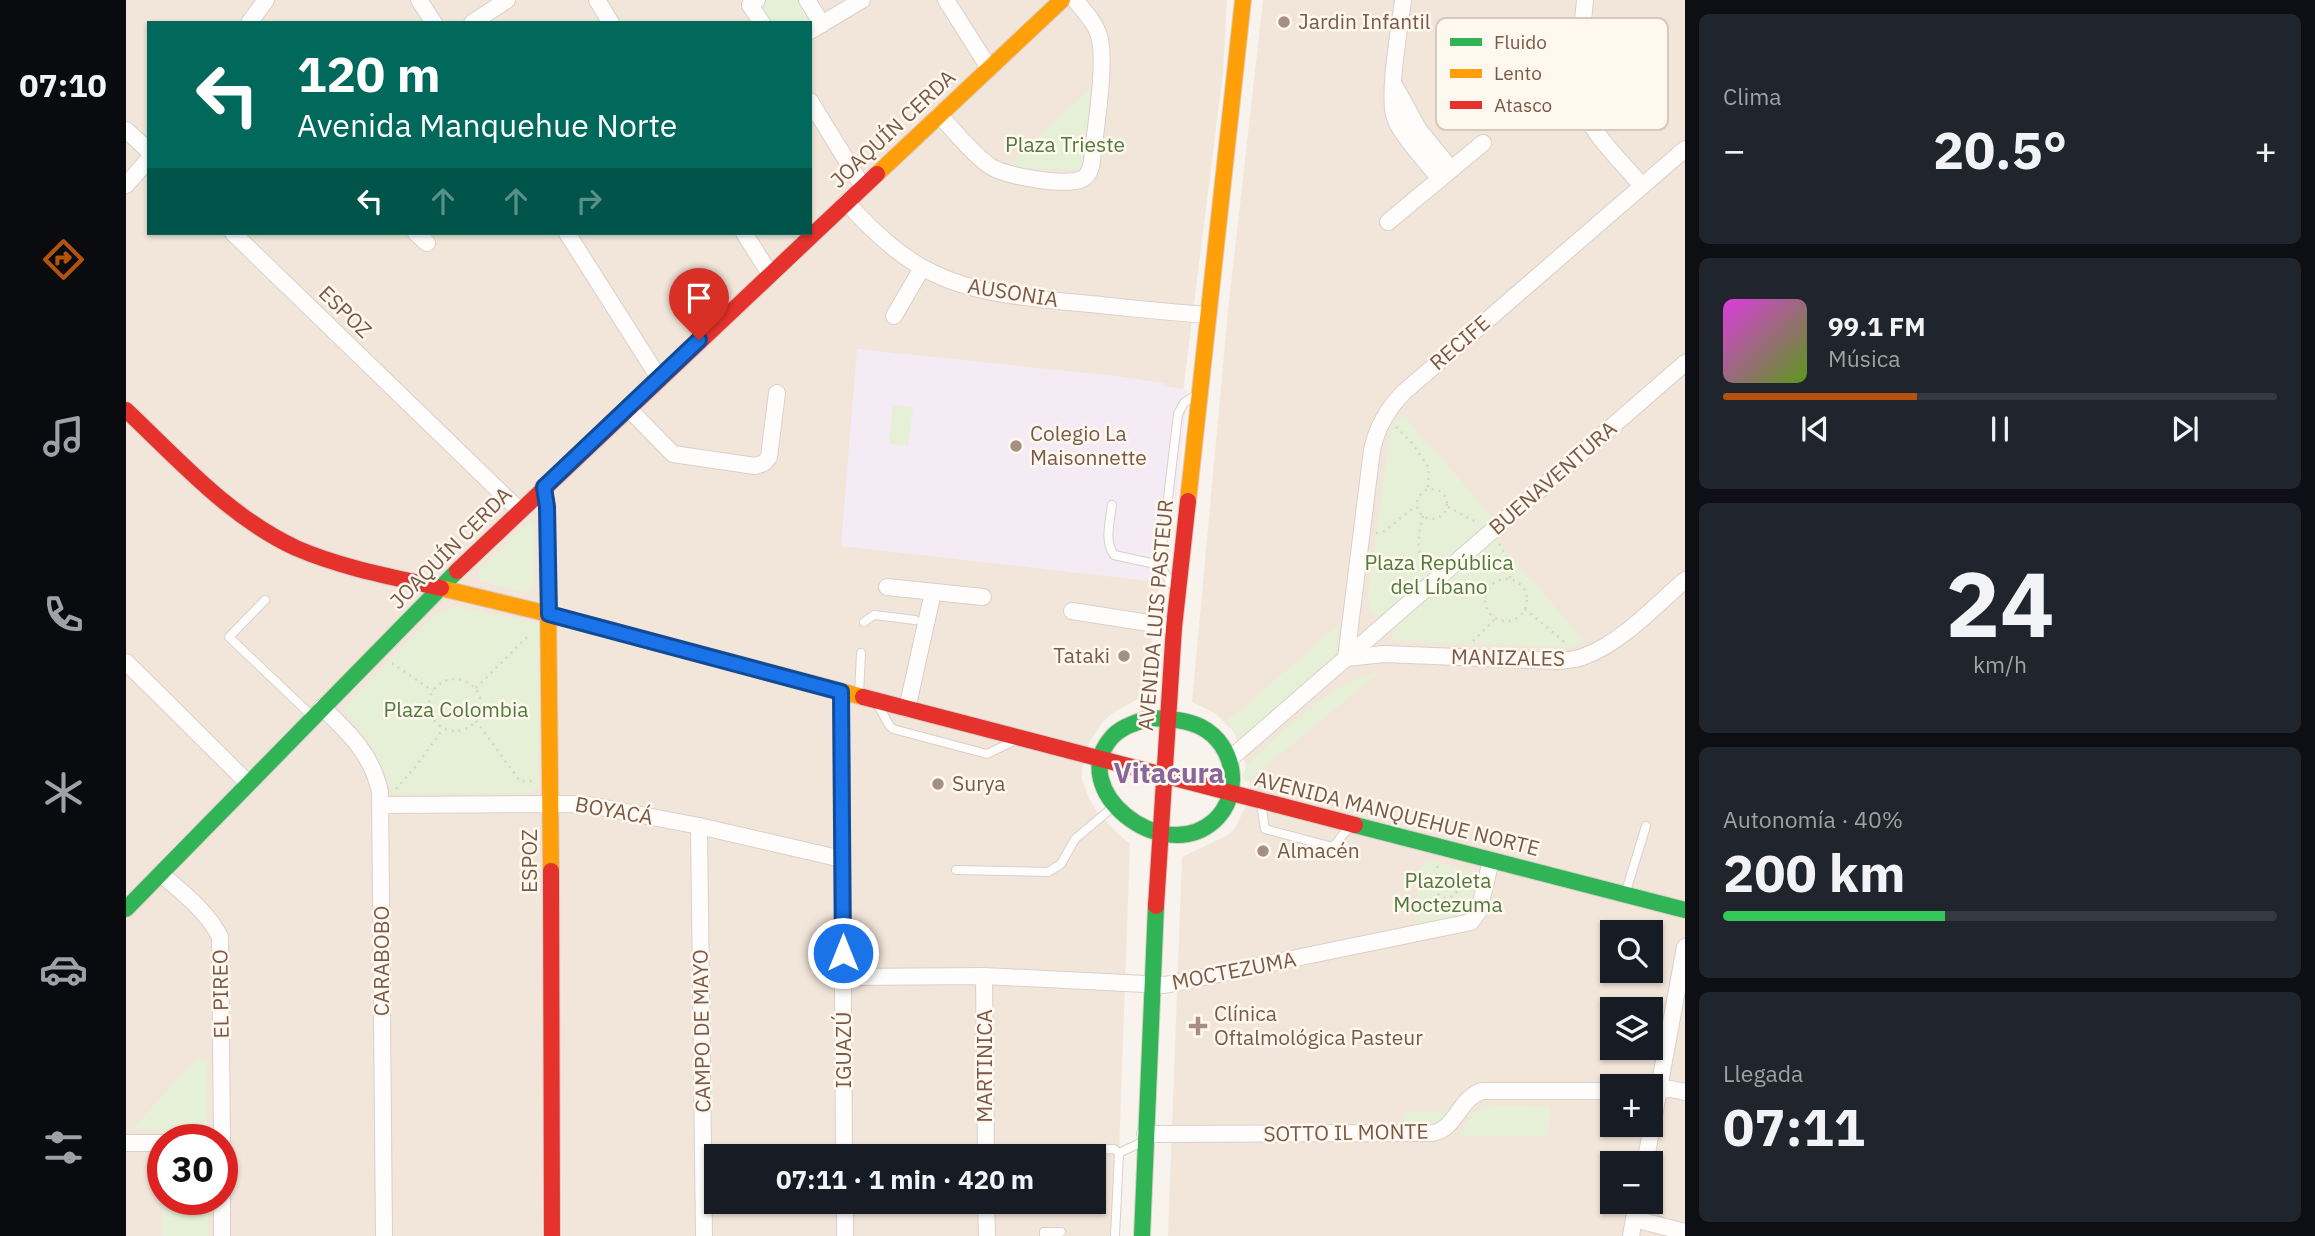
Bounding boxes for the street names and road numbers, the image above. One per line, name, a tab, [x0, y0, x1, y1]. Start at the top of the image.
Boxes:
street label: JOAQUÍN CERDA	[824, 63, 961, 194]
street label: AUSONIA	[966, 271, 1060, 313]
street label: ESPOZ	[313, 279, 378, 344]
street label: RECIFE	[1423, 308, 1495, 376]
street label: BUENAVENTURA	[1483, 414, 1622, 541]
street label: JOAQUÍN CERDA	[383, 480, 517, 614]
street label: AVENIDA LUIS PASTEUR	[1131, 498, 1179, 732]
street label: MANIZALES	[1451, 642, 1565, 672]
street label: AVENIDA MANQUEHUE NORTE	[1252, 764, 1543, 862]
street label: BOYACÁ	[573, 789, 655, 831]
street label: ESPOZ	[515, 829, 543, 893]
street label: CARABOBO	[367, 906, 395, 1016]
street label: MOCTEZUMA	[1169, 944, 1298, 996]
street label: EL PIREO	[205, 949, 235, 1039]
street label: CAMPO DE MAYO	[686, 949, 716, 1113]
street label: MARTINICA	[970, 1009, 998, 1123]
street label: IGUAZÚ	[829, 1012, 857, 1088]
street label: SOTTO IL MONTE	[1263, 1117, 1429, 1147]

